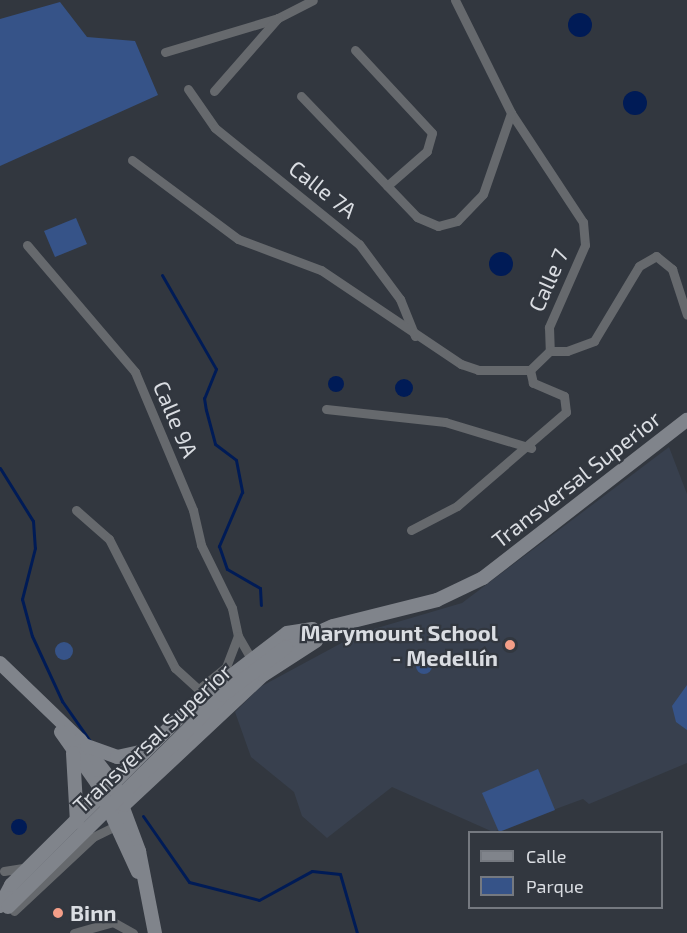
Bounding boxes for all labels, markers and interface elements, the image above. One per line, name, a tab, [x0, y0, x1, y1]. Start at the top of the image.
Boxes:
street label: Calle 7A	[284, 154, 362, 224]
street label: Calle 7	[523, 245, 573, 315]
street label: Calle 9A	[148, 377, 204, 461]
street label: Transversal Superior	[486, 405, 666, 553]
place label: Marymount School - Medellín	[301, 619, 498, 670]
marker: Marymount School - Medellín	[503, 638, 517, 652]
street label: Transversal Superior	[67, 658, 237, 818]
legend	[468, 831, 663, 909]
text: Calle	[526, 845, 567, 867]
text: Parque	[526, 875, 584, 897]
place label: Binn	[70, 900, 117, 926]
marker: Binn	[51, 906, 65, 920]

